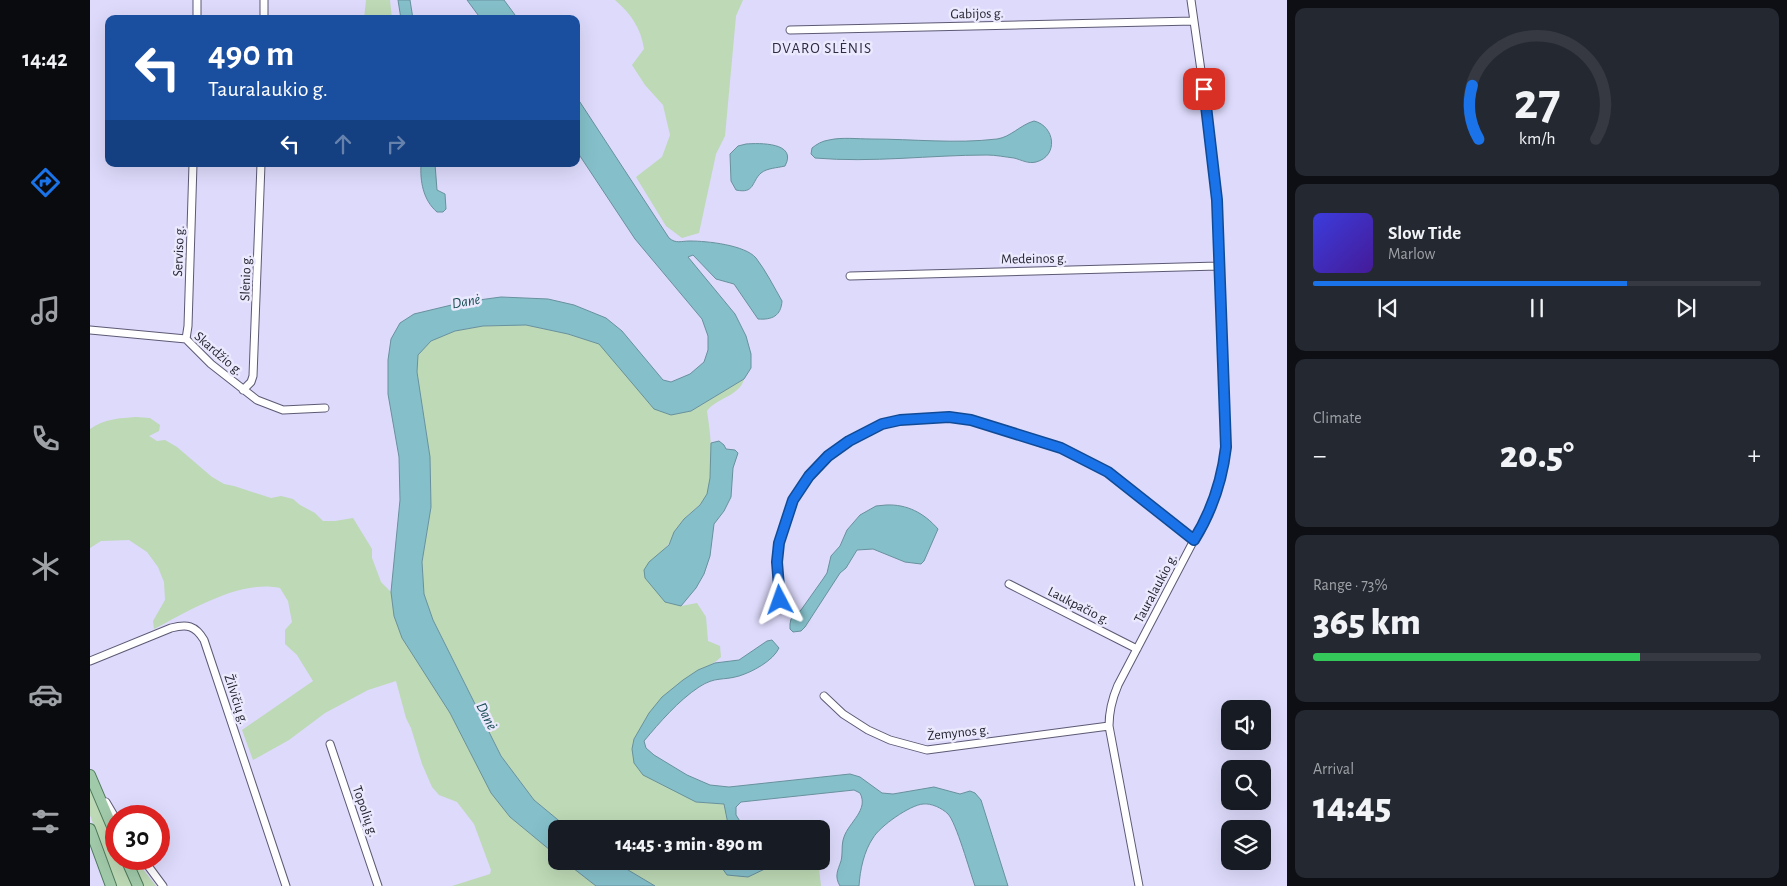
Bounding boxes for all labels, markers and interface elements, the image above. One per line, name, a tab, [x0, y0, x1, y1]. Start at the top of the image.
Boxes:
street label: Gabijos g.	[950, 7, 1004, 21]
icon: left	[125, 35, 190, 100]
text: 490 m	[208, 37, 294, 72]
district label: DVARO SLĖNIS	[772, 39, 872, 56]
text: 14:42	[22, 48, 68, 70]
pin	[1183, 68, 1225, 110]
icon: arrive	[1190, 75, 1218, 103]
text: 27	[1514, 76, 1560, 128]
text: Tauralaukio g.	[208, 78, 328, 100]
icon: left	[276, 130, 304, 158]
icon: ahead	[329, 130, 357, 158]
icon: right	[382, 130, 410, 158]
text: km/h	[1519, 130, 1555, 148]
icon: directions	[28, 165, 63, 200]
text: Slow Tide	[1388, 224, 1461, 243]
street label: Serviso g.	[171, 225, 187, 277]
text: Marlow	[1388, 246, 1435, 262]
street label: Medeinos g.	[1001, 251, 1067, 267]
street label: Slėnio g.	[238, 255, 254, 301]
water label: Danė	[451, 292, 482, 311]
icon: music	[28, 293, 63, 328]
icon: previous	[1374, 294, 1402, 322]
icon: pause	[1523, 294, 1551, 322]
icon: next	[1672, 294, 1700, 322]
street label: Skardžio g.	[191, 329, 245, 378]
text: Climate	[1313, 410, 1362, 426]
icon: phone	[28, 421, 63, 456]
text: 20.5°	[1500, 437, 1574, 475]
text: −	[1313, 442, 1326, 470]
text: +	[1748, 442, 1761, 470]
icon: climate	[28, 549, 63, 584]
street label: Tauralaukio g.	[1132, 551, 1180, 625]
position arrow	[753, 573, 805, 625]
text: Range · 73%	[1313, 577, 1388, 593]
street label: Laukpačio g.	[1045, 584, 1112, 627]
text: 365 km	[1313, 604, 1421, 642]
street label: Žilvičių g.	[221, 672, 253, 726]
icon: car	[28, 677, 63, 712]
water label: Danė	[473, 700, 500, 733]
map controls	[1221, 700, 1271, 870]
button: sound	[1221, 700, 1271, 750]
street label: Žemynos g.	[926, 721, 990, 743]
button: search	[1221, 760, 1271, 810]
text: Arrival	[1313, 761, 1354, 777]
street label: Topolių g.	[350, 784, 380, 839]
text: 14:45	[1313, 788, 1391, 826]
icon: filters	[28, 804, 63, 839]
speed limit sign: 30	[105, 805, 170, 870]
button: layers	[1221, 820, 1271, 870]
text: 14:45 · 3 min · 890 m	[615, 835, 763, 854]

